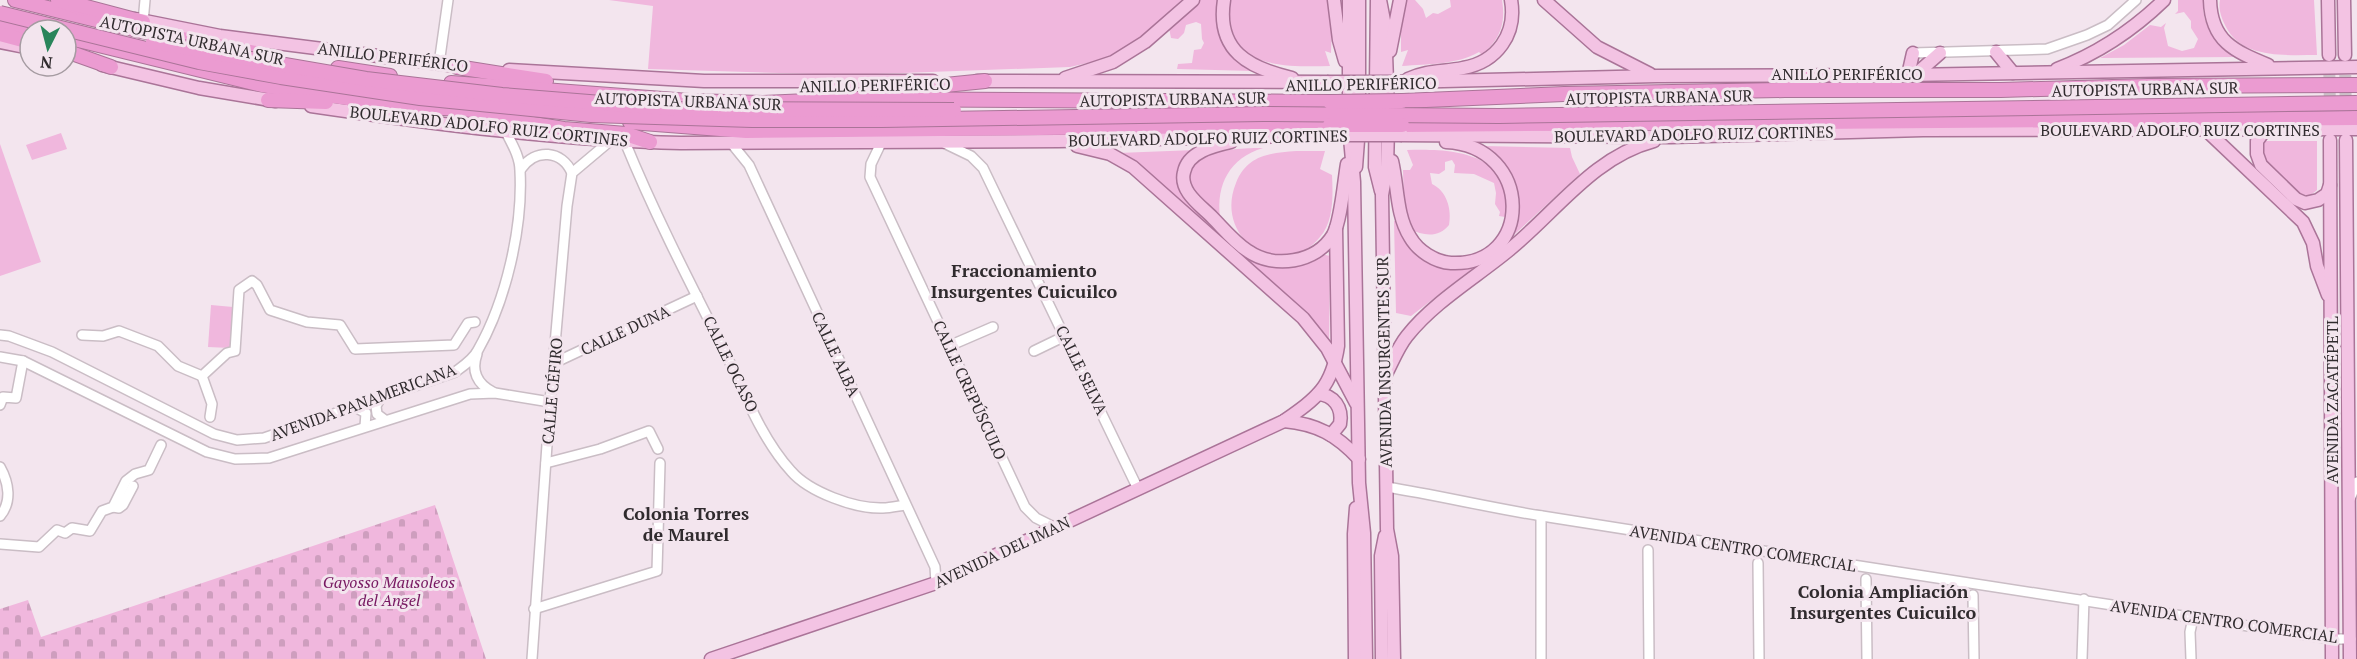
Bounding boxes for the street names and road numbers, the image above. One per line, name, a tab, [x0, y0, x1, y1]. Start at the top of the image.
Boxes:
street label: AUTOPISTA URBANA SUR	[98, 10, 287, 70]
street label: ANILLO PERIFÉRICO	[316, 37, 470, 77]
street label: ANILLO PERIFÉRICO	[1771, 63, 1923, 85]
street label: ANILLO PERIFÉRICO	[1285, 72, 1437, 96]
street label: ANILLO PERIFÉRICO	[799, 73, 951, 97]
street label: AUTOPISTA URBANA SUR	[2051, 76, 2240, 102]
street label: AUTOPISTA URBANA SUR	[1565, 84, 1754, 110]
street label: AUTOPISTA URBANA SUR	[1079, 86, 1268, 112]
street label: AUTOPISTA URBANA SUR	[594, 87, 783, 115]
street label: BOULEVARD ADOLFO RUIZ CORTINES	[349, 100, 629, 152]
street label: BOULEVARD ADOLFO RUIZ CORTINES	[2040, 119, 2320, 141]
street label: BOULEVARD ADOLFO RUIZ CORTINES	[1554, 121, 1834, 147]
street label: BOULEVARD ADOLFO RUIZ CORTINES	[1068, 125, 1348, 151]
street label: AVENIDA INSURGENTES SUR	[1371, 255, 1397, 468]
street label: CALLE DUNA	[577, 300, 673, 360]
street label: CALLE ALBA	[807, 308, 865, 400]
street label: CALLE OCASO	[698, 312, 764, 416]
street label: AVENIDA ZACATÉPETL	[2321, 316, 2343, 484]
street label: CALLE CREPÚSCULO	[928, 317, 1012, 463]
street label: CALLE SELVA	[1051, 322, 1113, 418]
street label: CALLE CÉFIRO	[536, 337, 568, 445]
street label: AVENIDA PANAMERICANA	[267, 358, 459, 446]
street label: AVENIDA DEL IMAN	[931, 511, 1074, 593]
street label: AVENIDA CENTRO COMERCIAL	[1628, 519, 1858, 577]
street label: AVENIDA CENTRO COMERCIAL	[2109, 594, 2339, 648]

